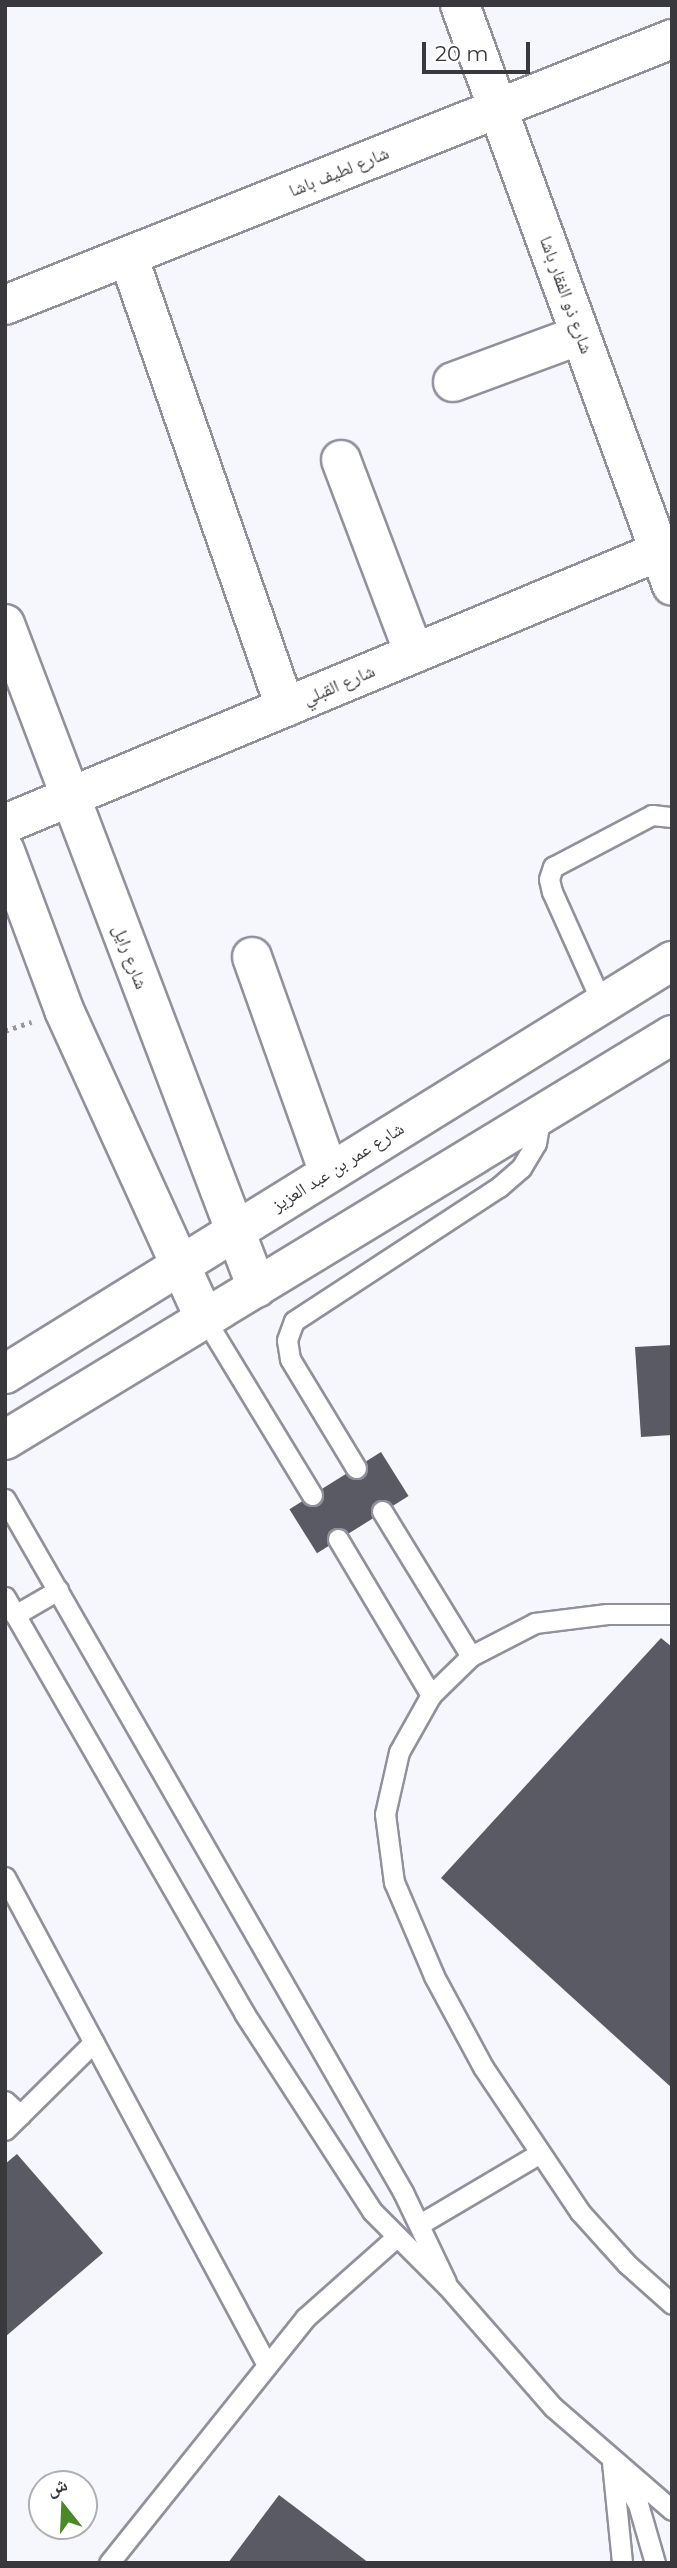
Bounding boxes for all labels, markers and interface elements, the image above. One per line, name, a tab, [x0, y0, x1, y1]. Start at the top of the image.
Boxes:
scale bar	[425, 28, 534, 72]
text: 20 m	[435, 41, 489, 66]
street label: شارع لطيف باشا	[286, 142, 392, 202]
street label: شارع ذو الفقار باشا	[535, 233, 597, 357]
street label: شارع القبلي	[300, 660, 378, 710]
street label: شارع رايل	[108, 922, 152, 992]
street label: شارع عمر بن عبد العزيز	[268, 1118, 408, 1216]
north arrow	[28, 2470, 98, 2540]
text: ش	[44, 2472, 70, 2501]

